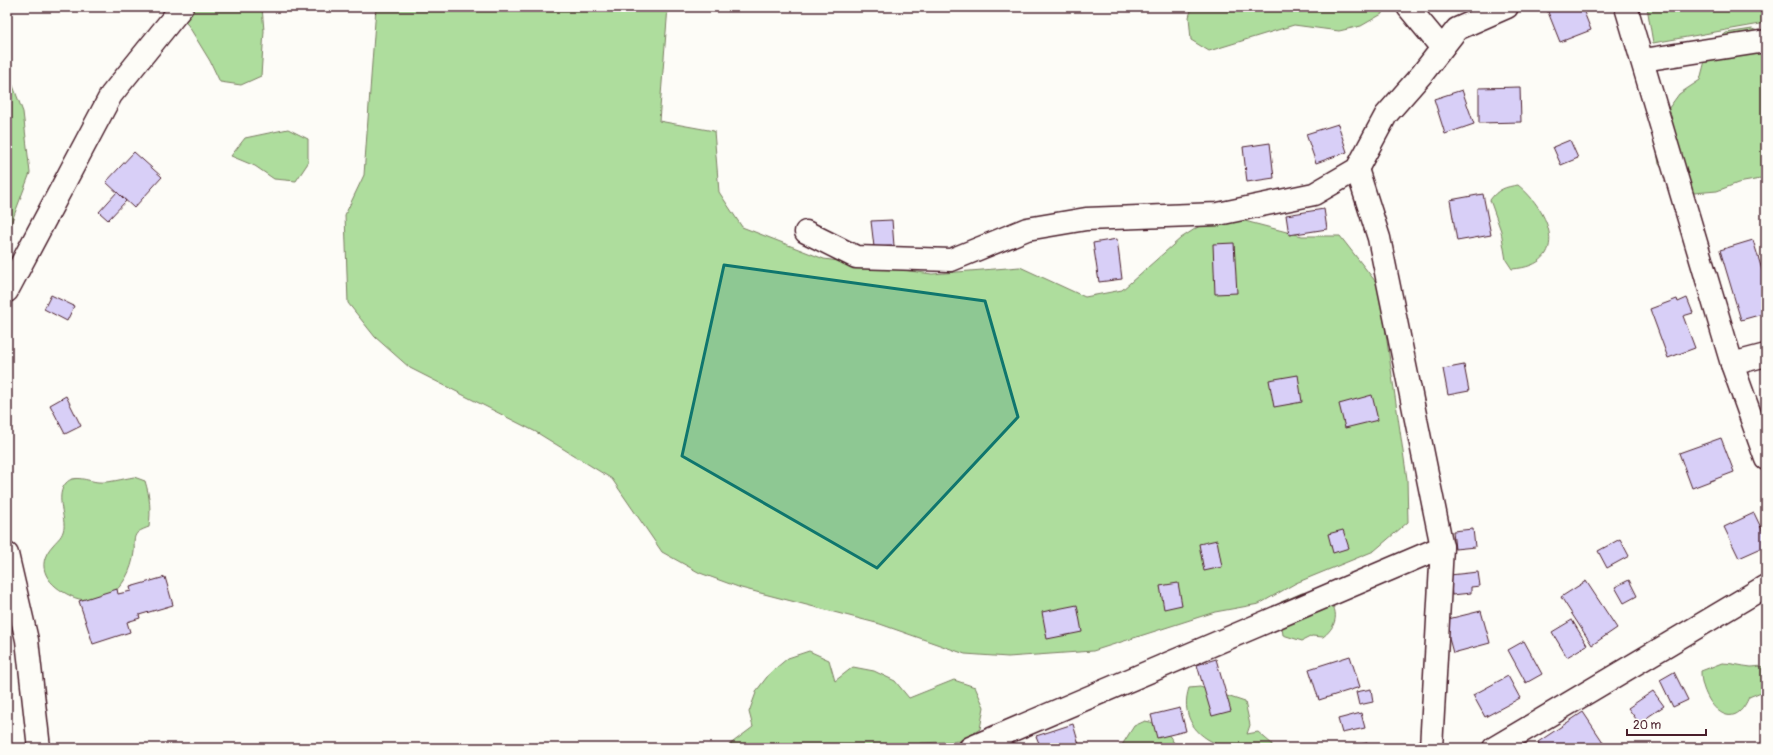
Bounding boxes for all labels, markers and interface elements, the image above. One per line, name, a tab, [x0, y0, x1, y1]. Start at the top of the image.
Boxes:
scale bar	[1627, 711, 1706, 737]
text: 20 m	[1633, 718, 1662, 733]

